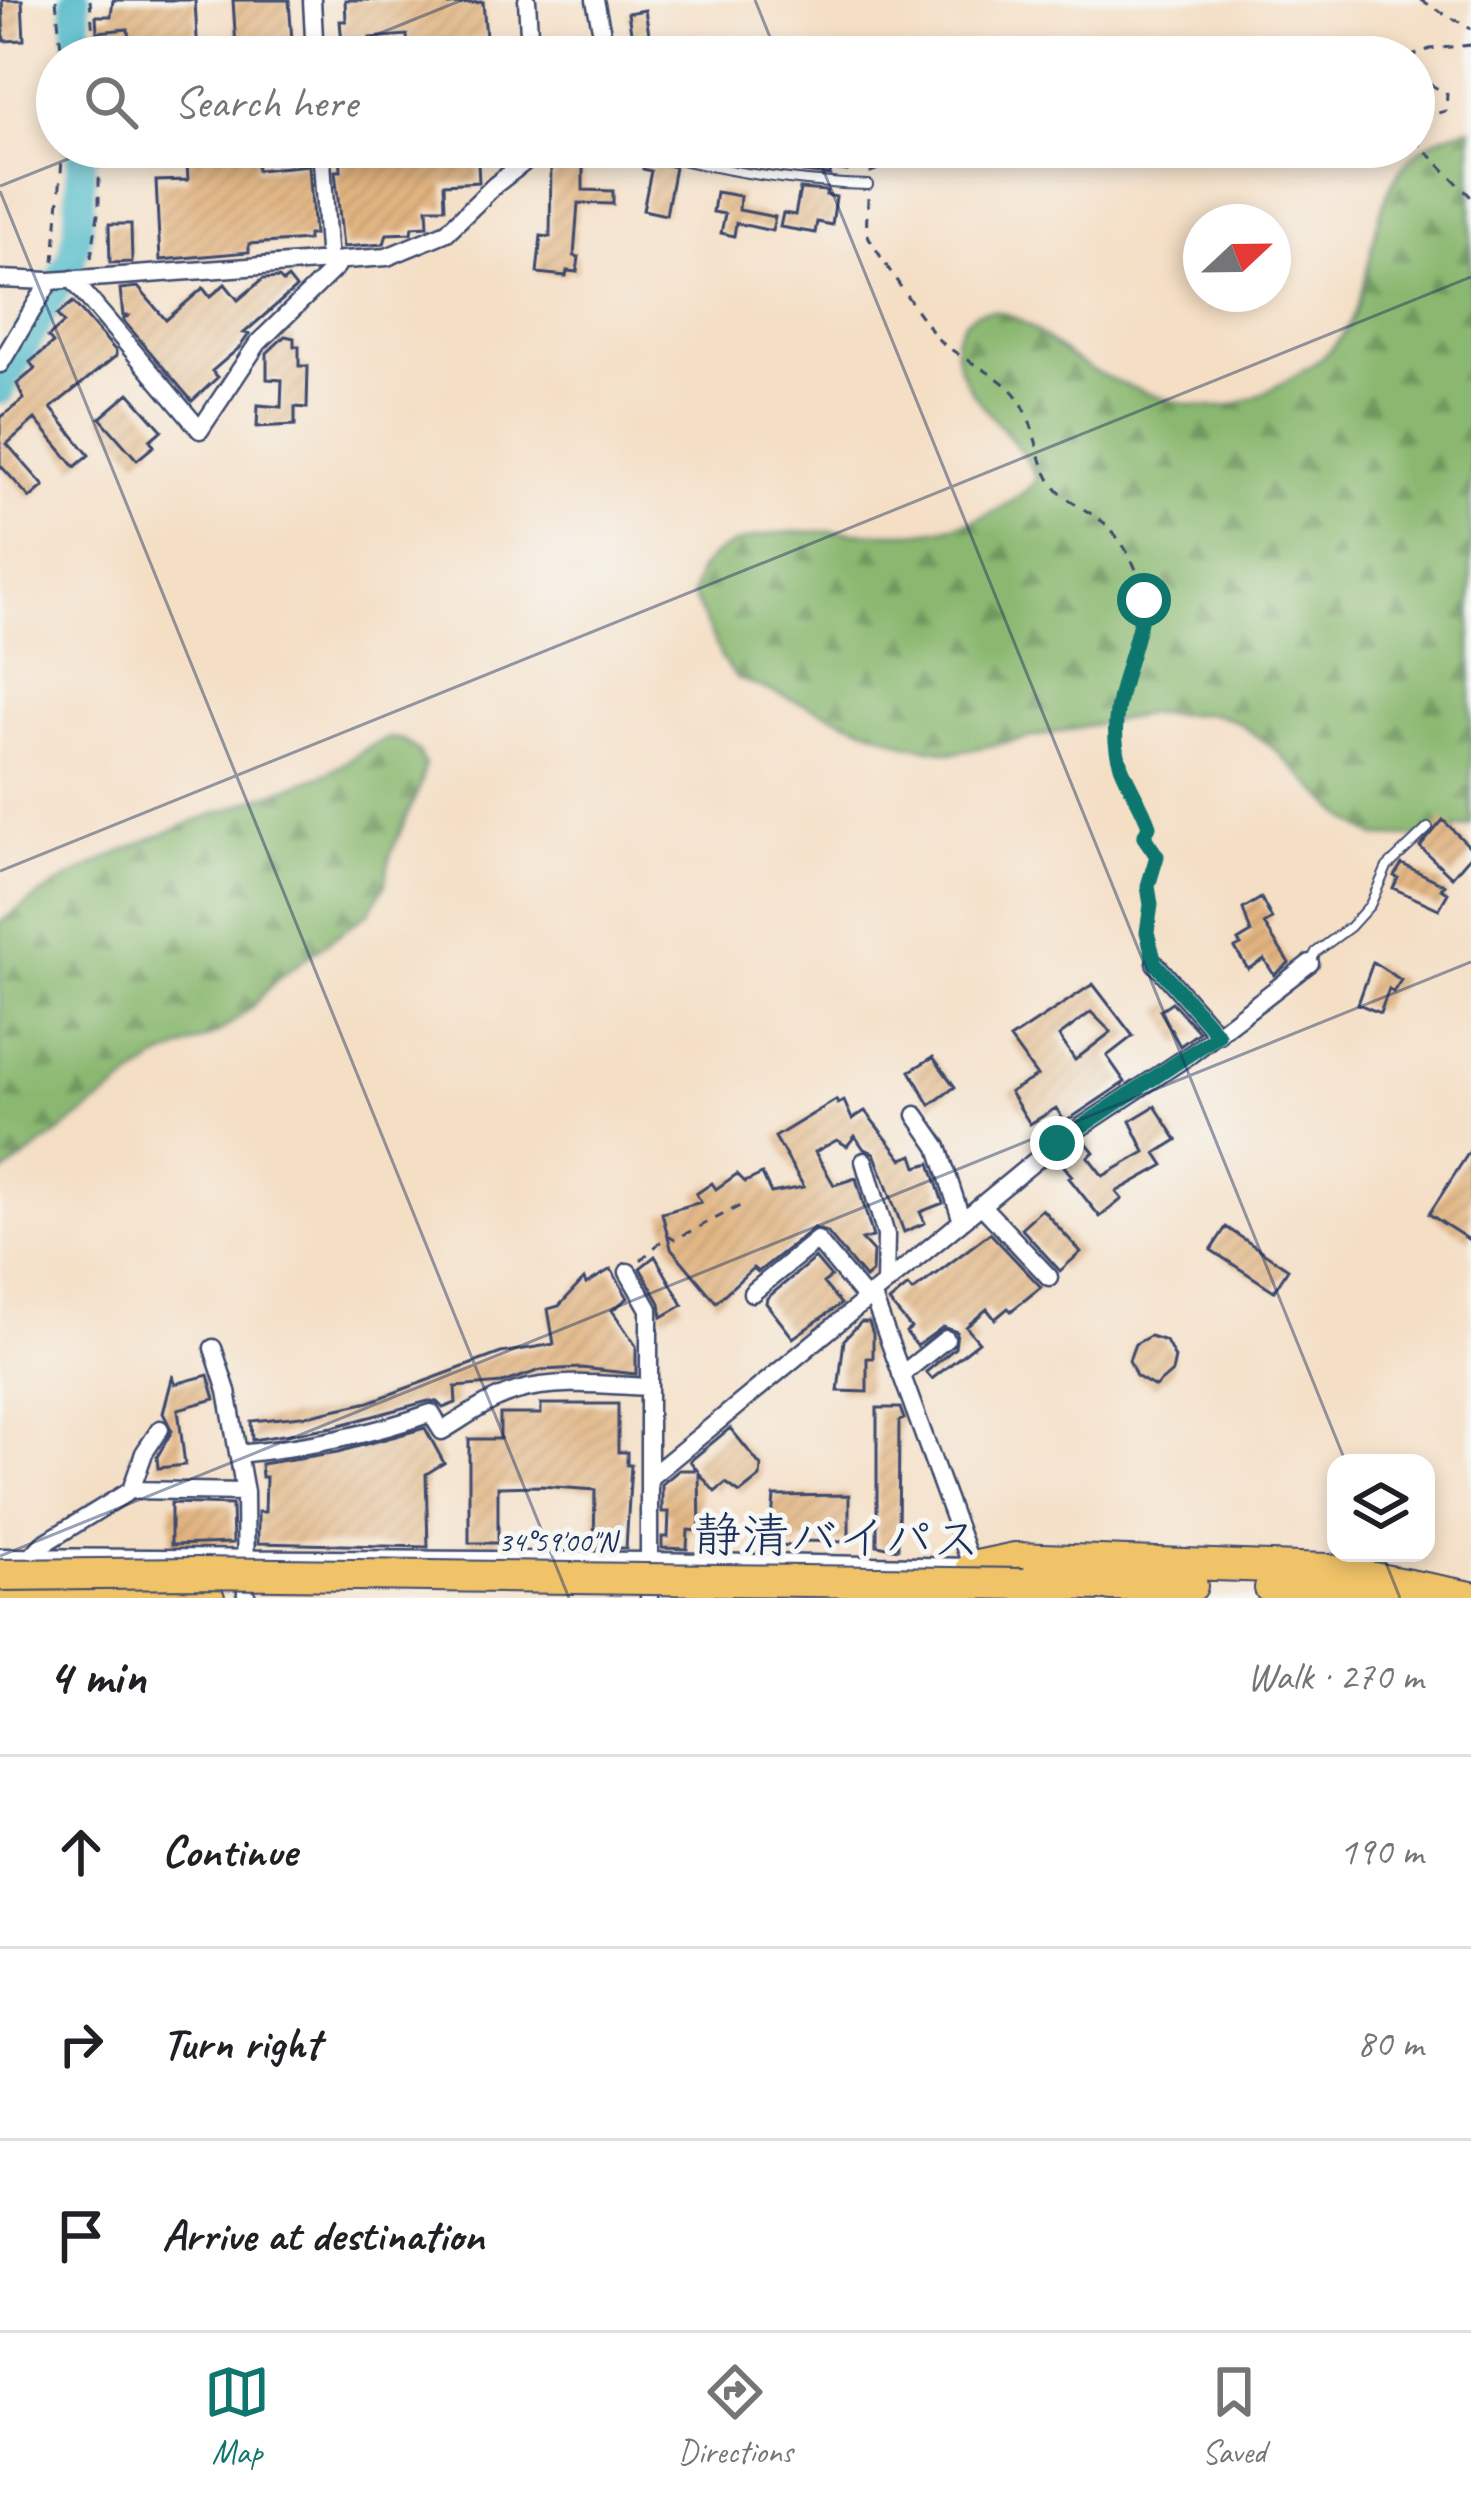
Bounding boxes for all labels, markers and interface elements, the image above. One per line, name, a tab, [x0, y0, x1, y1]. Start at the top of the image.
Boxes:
search box	[36, 36, 1435, 168]
icon: search	[78, 69, 144, 135]
text: Search here	[174, 74, 357, 131]
north arrow	[1183, 204, 1291, 312]
route start	[1117, 573, 1171, 627]
route end	[1030, 1116, 1084, 1170]
map controls	[1327, 1454, 1435, 1562]
button: layers	[1327, 1454, 1435, 1562]
street label: 静清バイパス	[693, 1504, 981, 1570]
text: 34°59'00"N	[498, 1522, 621, 1560]
text: 4 min	[48, 1644, 146, 1708]
text: Walk · 270 m	[1247, 1652, 1423, 1701]
icon: ahead	[48, 1819, 114, 1885]
text: Continue	[162, 1823, 296, 1880]
text: 190 m	[1339, 1827, 1423, 1876]
icon: right	[48, 2011, 114, 2077]
text: Turn right	[162, 2015, 320, 2072]
text: 80 m	[1357, 2019, 1423, 2068]
icon: arrive	[48, 2203, 114, 2269]
text: Arrive at destination	[162, 2207, 484, 2264]
tab: Map	[204, 2359, 270, 2473]
tab: Directions	[678, 2359, 793, 2473]
tab: Saved	[1201, 2359, 1267, 2473]

